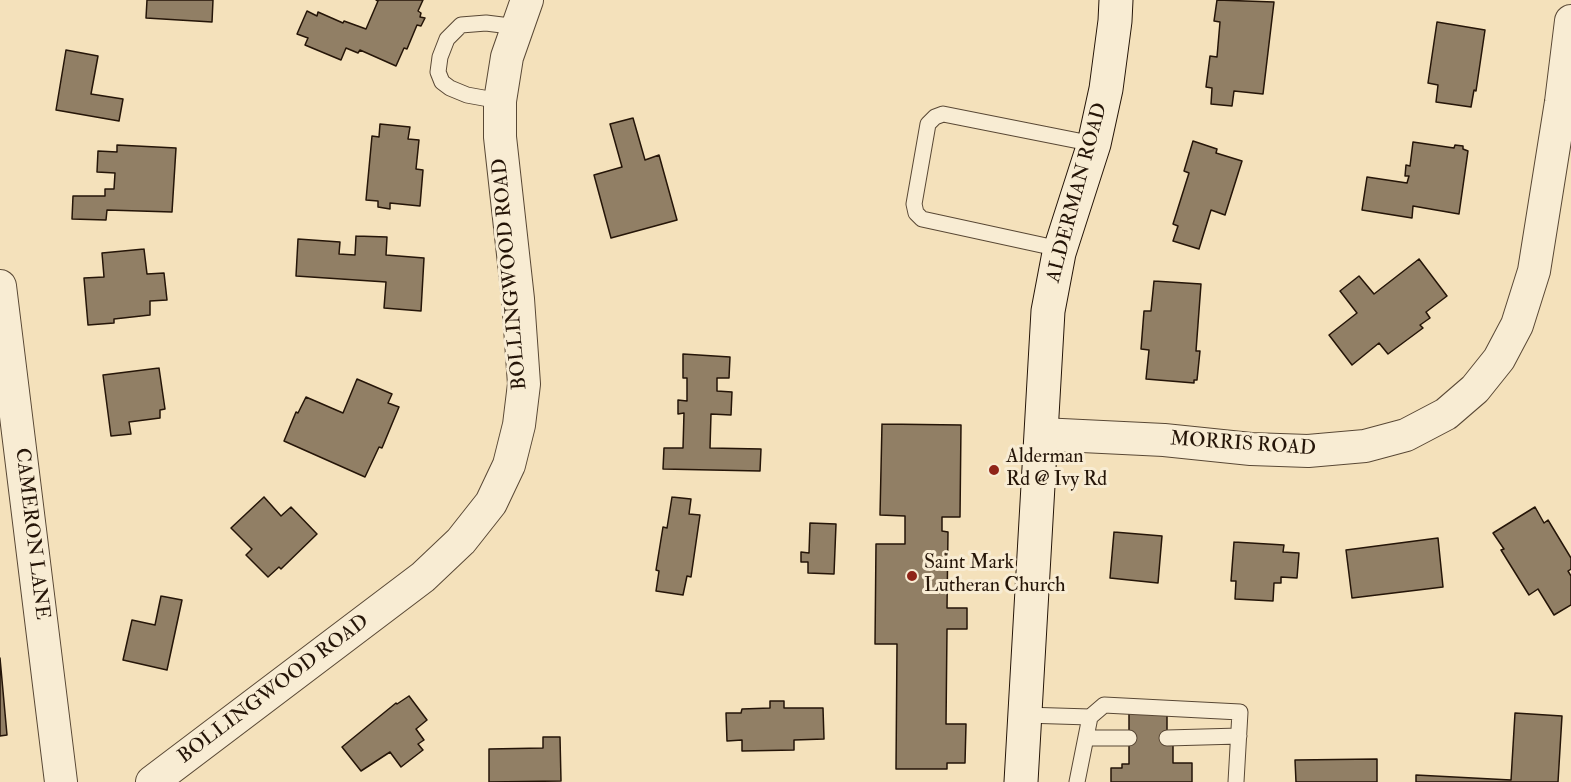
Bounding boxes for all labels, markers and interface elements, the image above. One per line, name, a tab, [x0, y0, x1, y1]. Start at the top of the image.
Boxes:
street label: ALDERMAN ROAD	[1042, 100, 1114, 286]
street label: BOLLINGWOOD ROAD	[489, 157, 533, 391]
street label: MORRIS ROAD	[1169, 428, 1317, 462]
place label: Alderman Rd @ Ivy Rd	[1006, 446, 1107, 493]
street label: CAMERON LANE	[9, 447, 53, 621]
marker: Alderman Rd @ Ivy Rd	[987, 463, 1001, 477]
place label: Saint Mark Lutheran Church	[924, 552, 1066, 599]
marker: Saint Mark Lutheran Church	[905, 569, 919, 583]
street label: BOLLINGWOOD ROAD	[174, 610, 374, 770]

